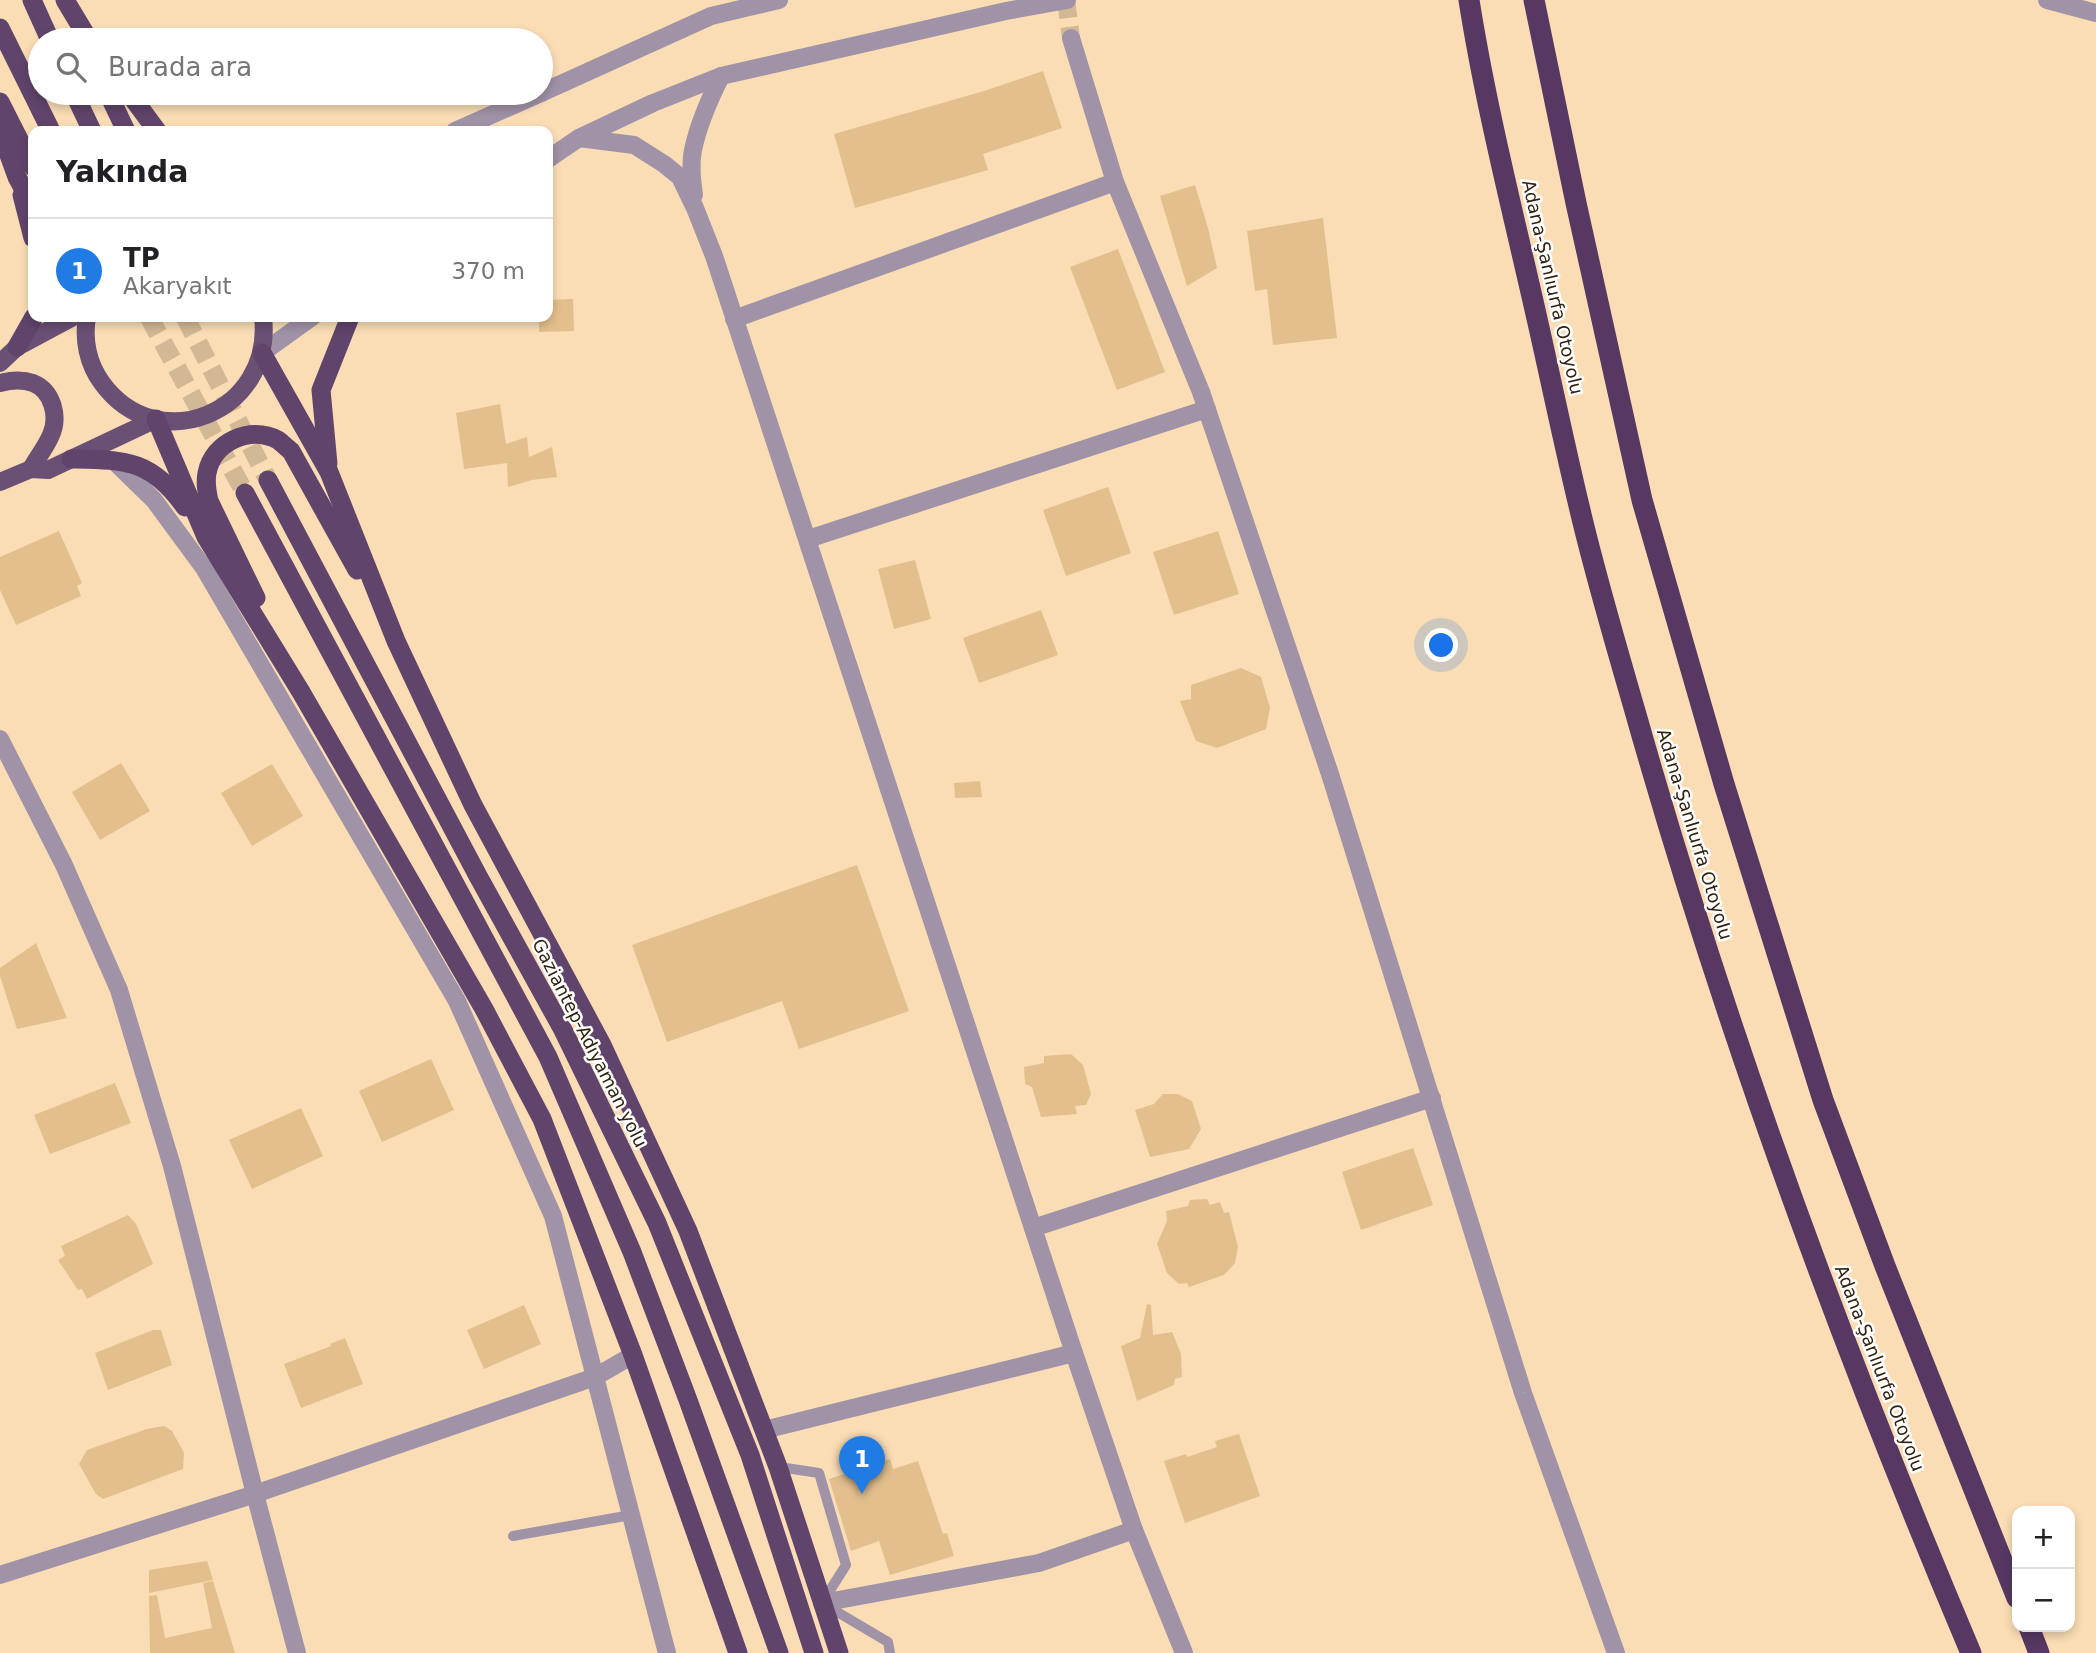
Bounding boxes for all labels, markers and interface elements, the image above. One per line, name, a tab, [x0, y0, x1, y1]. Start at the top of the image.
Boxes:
search box	[28, 28, 553, 105]
icon: search	[52, 48, 90, 86]
text: Burada ara	[108, 52, 252, 82]
text: Yakında	[56, 154, 189, 189]
street label: Adana-Şanlıurfa Otoyolu	[1518, 178, 1588, 396]
text: TP	[123, 243, 160, 273]
text: 1	[71, 258, 87, 284]
text: 370 m	[451, 258, 525, 284]
text: Akaryakıt	[123, 273, 232, 299]
your location	[1424, 628, 1458, 662]
street label: Adana-Şanlıurfa Otoyolu	[1653, 726, 1737, 942]
street label: Gaziantep-Adıyaman yolu	[528, 935, 652, 1151]
street label: Adana-Şanlıurfa Otoyolu	[1831, 1262, 1929, 1474]
pin: 1	[839, 1436, 885, 1494]
map controls	[2012, 1506, 2075, 1632]
button: +	[2012, 1506, 2075, 1569]
button: −	[2012, 1569, 2075, 1632]

